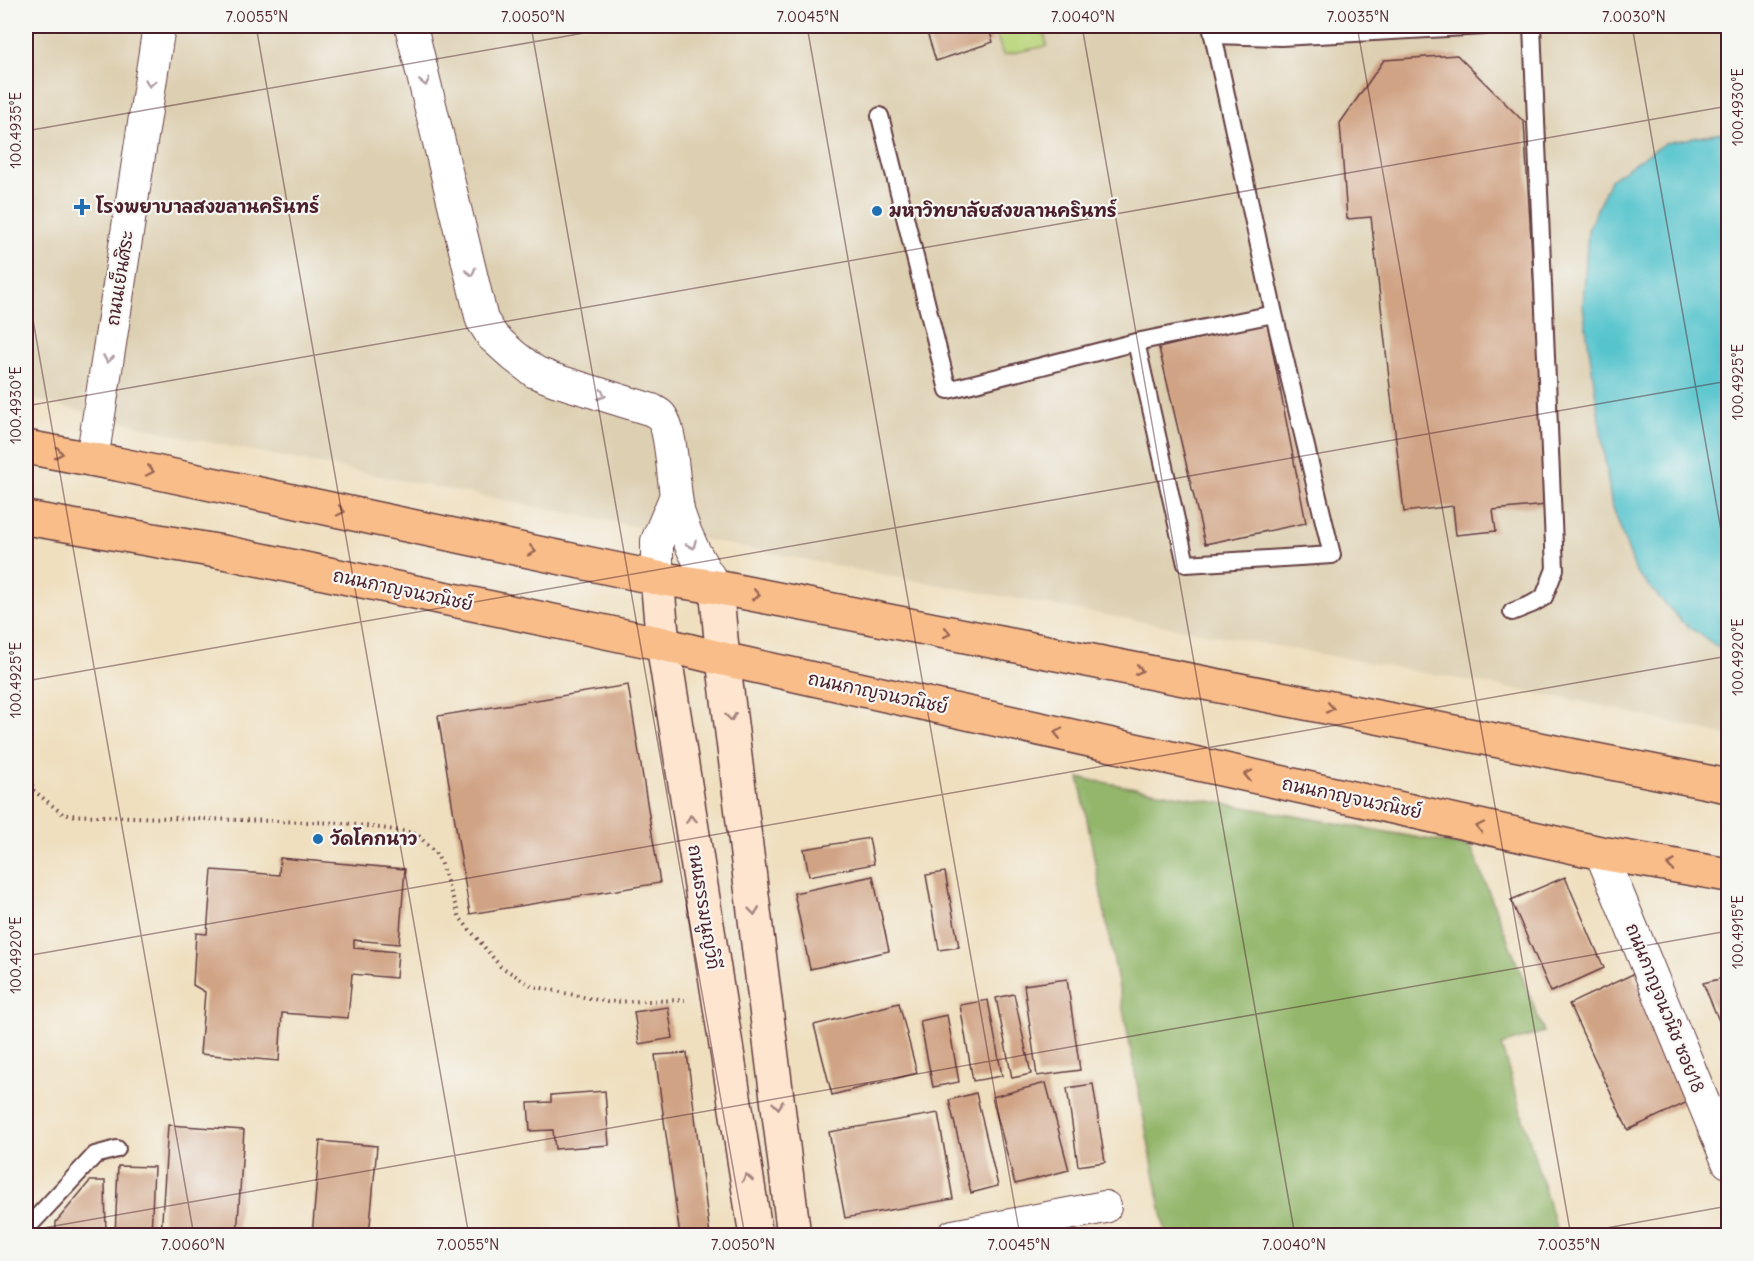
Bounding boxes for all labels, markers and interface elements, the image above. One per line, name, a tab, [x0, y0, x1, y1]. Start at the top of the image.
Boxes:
text: 7.0055°N	[226, 7, 288, 26]
text: 7.0050°N	[501, 7, 565, 26]
text: 7.0045°N	[777, 7, 839, 26]
text: 7.0040°N	[1051, 7, 1115, 26]
text: 7.0035°N	[1327, 7, 1389, 26]
text: 7.0030°N	[1602, 7, 1666, 26]
text: 100.4930°E	[1728, 68, 1747, 146]
one-way arrow	[417, 77, 430, 87]
one-way arrow	[144, 79, 156, 88]
text: 100.4935°E	[6, 91, 25, 168]
place label: โรงพยาบาลสงขลานครินทร์	[95, 194, 319, 218]
marker: โรงพยาบาลสงขลานครินทร์	[73, 198, 91, 216]
place label: มหาวิทยาลัยสงขลานครินทร์	[889, 198, 1117, 222]
marker: มหาวิทยาลัยสงขลานครินทร์	[870, 204, 884, 218]
street label: ถนนเย็นศิระ	[100, 229, 138, 327]
one-way arrow	[463, 267, 476, 277]
text: 100.4925°E	[1728, 344, 1747, 420]
one-way arrow	[102, 355, 114, 364]
text: 100.4930°E	[6, 366, 25, 444]
one-way arrow	[596, 388, 607, 400]
one-way arrow	[54, 446, 64, 459]
one-way arrow	[145, 464, 155, 477]
one-way arrow	[335, 504, 345, 517]
one-way arrow	[685, 538, 697, 549]
one-way arrow	[526, 544, 536, 557]
street label: ถนนกาญจนวณิชย์	[331, 562, 475, 616]
one-way arrow	[751, 588, 761, 601]
text: 100.4920°E	[1728, 618, 1747, 696]
one-way arrow	[942, 626, 952, 639]
text: 100.4925°E	[6, 642, 25, 718]
one-way arrow	[1134, 663, 1144, 676]
street label: ถนนกาญจนวณิชย์	[806, 665, 950, 719]
one-way arrow	[1325, 701, 1335, 714]
one-way arrow	[724, 713, 736, 722]
one-way arrow	[1053, 728, 1063, 741]
one-way arrow	[1244, 770, 1254, 783]
street label: ถนนกาญจนวณิชย์	[1280, 770, 1424, 824]
one-way arrow	[685, 814, 697, 824]
one-way arrow	[1475, 821, 1485, 834]
place label: วัดโคกนาว	[330, 827, 418, 850]
marker: วัดโคกนาว	[311, 832, 325, 846]
street label: ถนนธรรมนูญวิถี	[680, 843, 726, 971]
one-way arrow	[1666, 859, 1676, 872]
text: 100.4915°E	[1728, 895, 1747, 969]
one-way arrow	[748, 906, 760, 916]
text: 100.4920°E	[6, 916, 25, 994]
street label: ถนนกาญจนวนิช ซอย18	[1621, 920, 1710, 1096]
one-way arrow	[771, 1100, 784, 1109]
one-way arrow	[742, 1173, 754, 1182]
text: 7.0060°N	[161, 1235, 225, 1254]
text: 7.0055°N	[437, 1235, 499, 1254]
text: 7.0050°N	[711, 1235, 775, 1254]
text: 7.0045°N	[988, 1235, 1050, 1254]
text: 7.0040°N	[1262, 1235, 1326, 1254]
text: 7.0035°N	[1538, 1235, 1600, 1254]

